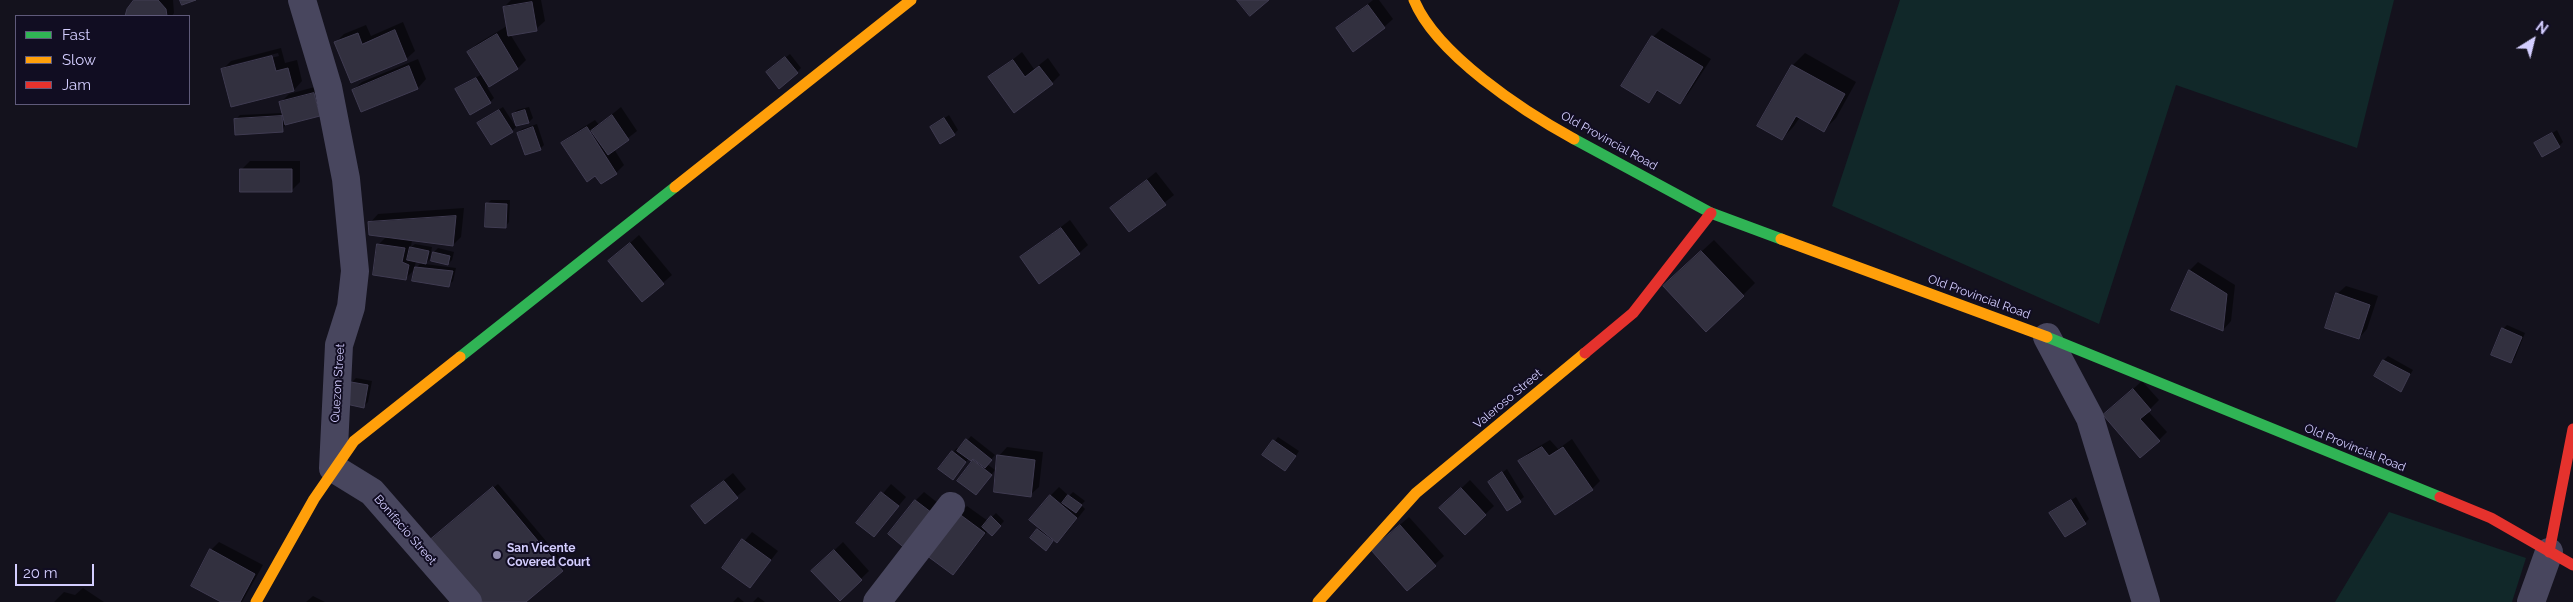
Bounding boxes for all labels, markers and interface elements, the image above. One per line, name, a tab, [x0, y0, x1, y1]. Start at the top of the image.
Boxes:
legend	[15, 15, 190, 105]
north arrow	[2508, 15, 2558, 65]
text: N	[2533, 18, 2551, 37]
text: Fast	[62, 26, 90, 44]
text: Slow	[62, 51, 96, 69]
text: Jam	[62, 76, 91, 94]
street label: Old Provincial Road	[1558, 109, 1660, 173]
street label: Old Provincial Road	[1926, 272, 2032, 322]
street label: Quezon Street	[328, 343, 348, 423]
street label: Valeroso Street	[1471, 366, 1545, 432]
street label: Old Provincial Road	[2302, 421, 2408, 475]
street label: Bonifacio Street	[371, 492, 439, 568]
place label: San Vicente Covered Court	[507, 541, 590, 569]
marker: San Vicente Covered Court	[491, 549, 503, 561]
scale bar	[18, 554, 96, 586]
text: 20 m	[23, 564, 58, 582]

